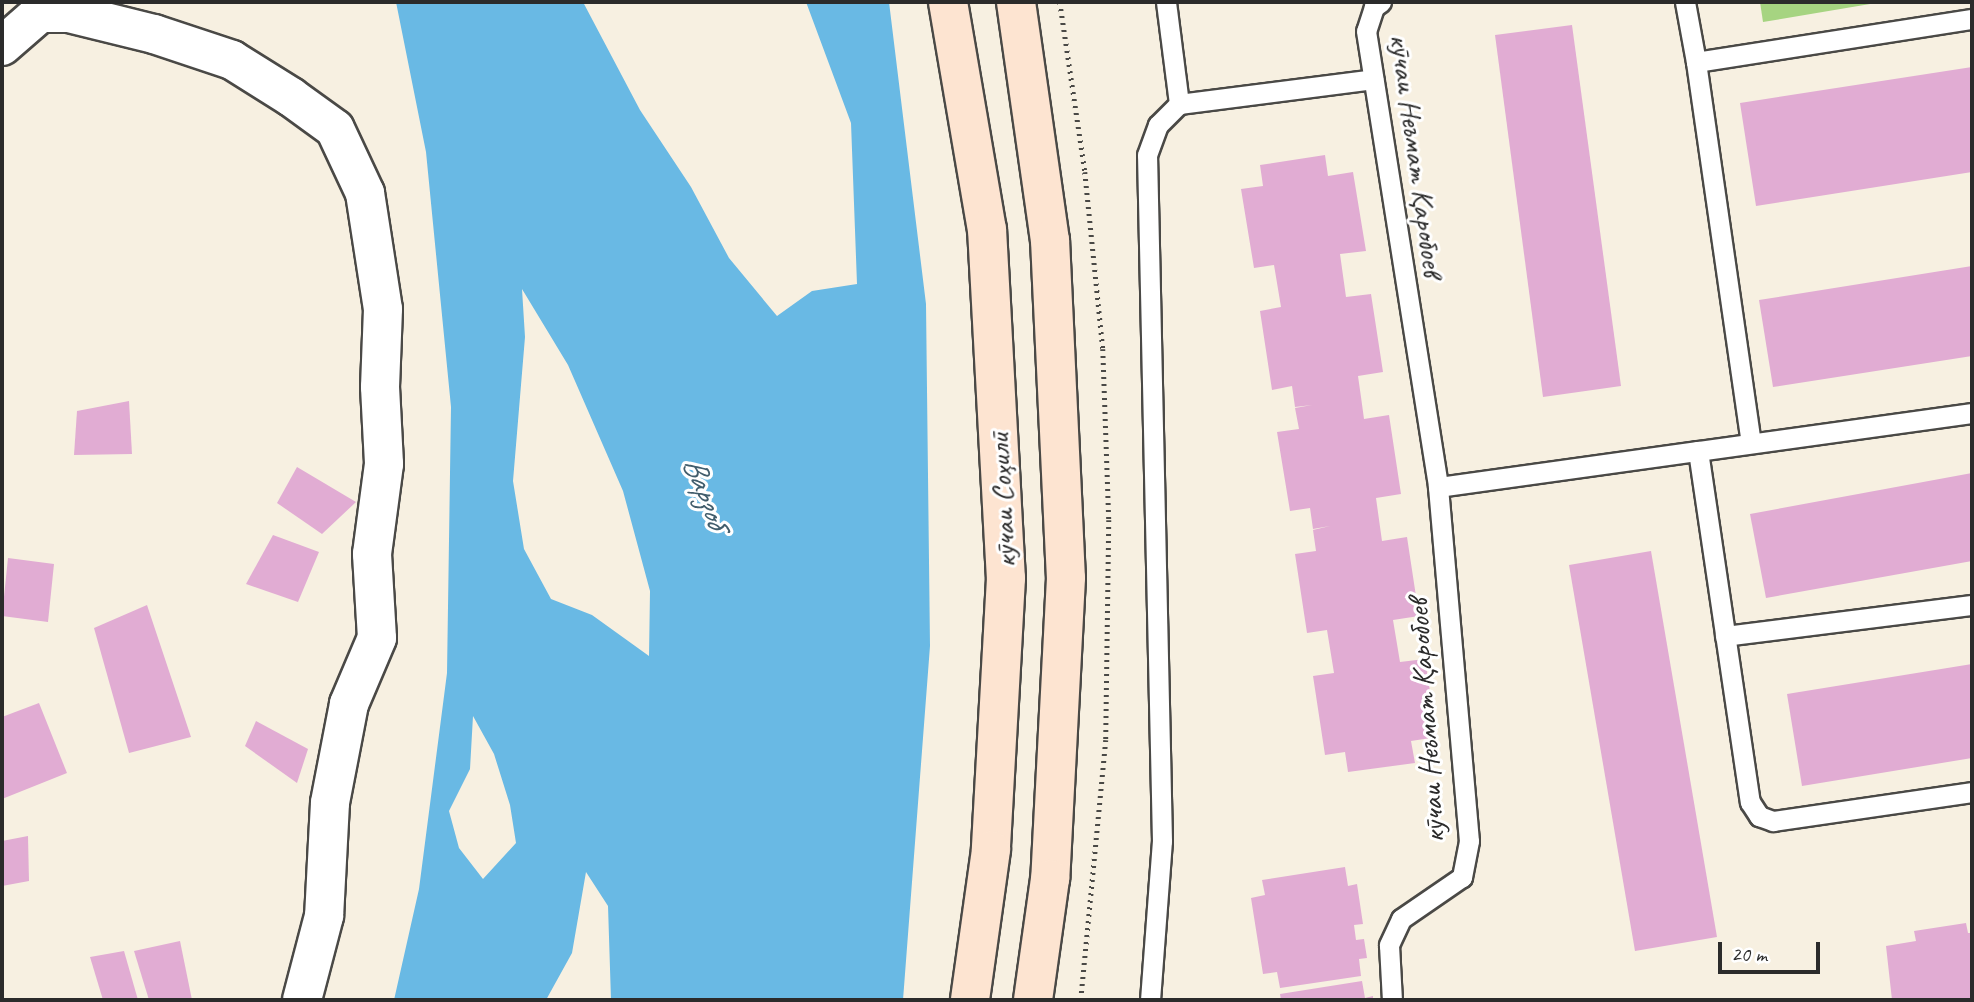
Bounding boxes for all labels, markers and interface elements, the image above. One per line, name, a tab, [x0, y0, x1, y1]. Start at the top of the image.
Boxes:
street label: кӯчаи Неъмат Қаробоев	[1382, 31, 1452, 279]
street label: кӯчаи Соҳилӣ	[980, 431, 1024, 569]
water label: Варзоб	[674, 451, 736, 533]
street label: кӯчаи Неъмат Қаробоев	[1400, 598, 1452, 844]
scale bar	[1722, 928, 1824, 972]
text: 20 m	[1731, 941, 1767, 967]

